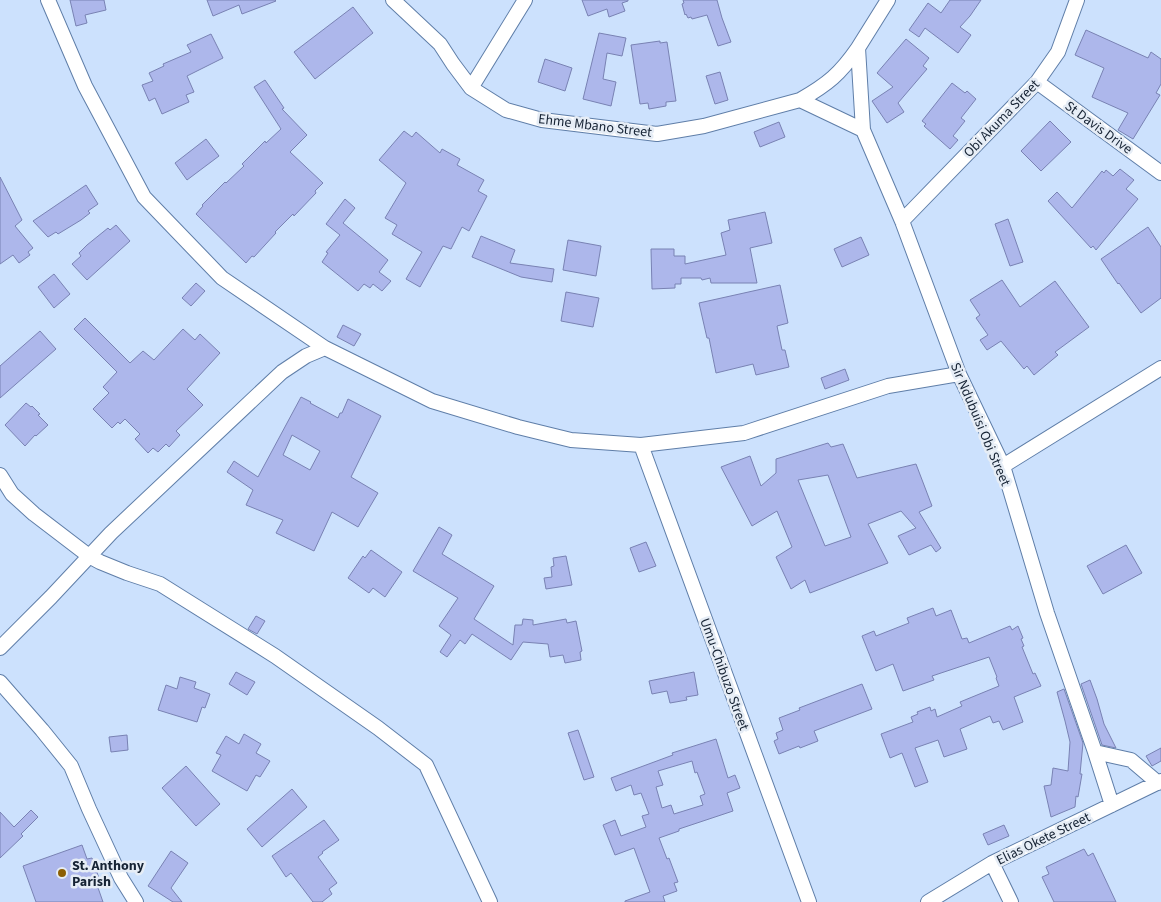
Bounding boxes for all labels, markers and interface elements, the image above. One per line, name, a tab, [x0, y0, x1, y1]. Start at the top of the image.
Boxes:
street label: Obi Akuma Street	[959, 75, 1044, 162]
street label: St Davis Drive	[1060, 96, 1136, 159]
street label: Ehme Mbano Street	[537, 109, 653, 143]
street label: Sir Ndubuisi Obi Street	[945, 360, 1015, 489]
street label: Umu-Chibuzo Street	[694, 615, 754, 734]
street label: Elias Okete Street	[993, 807, 1094, 870]
place label: St. Anthony Parish	[72, 856, 145, 892]
marker: St. Anthony Parish	[56, 867, 68, 879]

